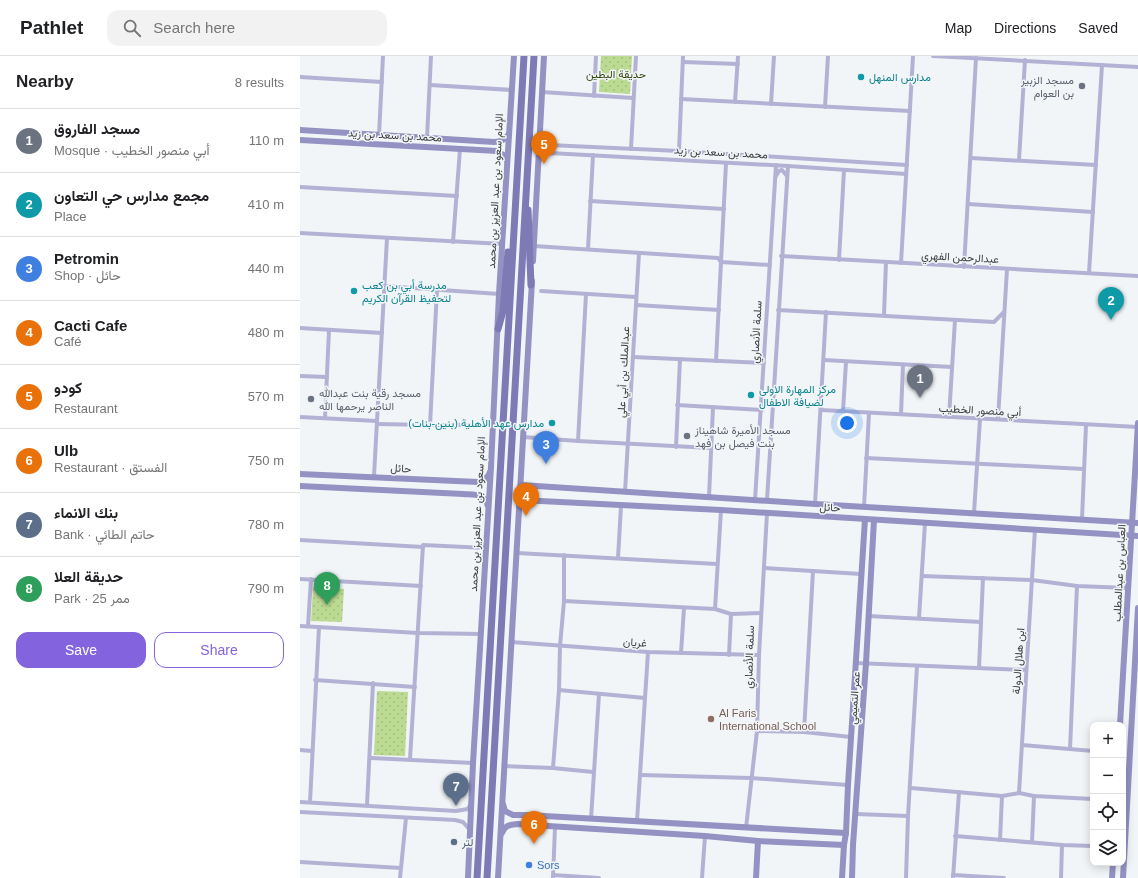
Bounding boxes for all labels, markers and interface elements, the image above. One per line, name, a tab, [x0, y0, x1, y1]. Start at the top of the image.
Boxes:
search box	[107, 10, 387, 46]
text: Pathlet	[20, 17, 83, 38]
icon: search	[121, 17, 143, 39]
text: Search here	[153, 19, 235, 36]
text: Map	[945, 20, 972, 36]
text: Directions	[994, 20, 1056, 36]
text: Saved	[1078, 20, 1118, 36]
park label: حديقة البطين	[586, 68, 646, 81]
place label: مدارس المنهل	[869, 71, 931, 84]
text: Nearby	[16, 72, 74, 91]
marker: مدارس المنهل	[856, 72, 866, 82]
place label: مسجد الزبير بن العوام	[1020, 74, 1074, 101]
text: 8 results	[235, 75, 284, 90]
marker: مسجد الزبير بن العوام	[1077, 81, 1087, 91]
street label: الإمام سعود بن عبد العزيز بن محمد	[485, 113, 507, 269]
text: مسجد الفاروق	[54, 120, 140, 137]
street label: محمد بن سعد بن زيد	[348, 127, 442, 144]
pin: 5	[531, 131, 557, 164]
text: 1	[25, 133, 33, 148]
text: 110 m	[249, 133, 284, 148]
text: Mosque · أبي منصور الخطيب	[54, 143, 209, 158]
street label: محمد بن سعد بن زيد	[674, 144, 768, 161]
text: مجمع مدارس حي التعاون	[54, 187, 209, 204]
text: 2	[25, 197, 33, 212]
text: 410 m	[248, 197, 284, 212]
text: Place	[54, 209, 87, 224]
street label: عبدالرحمن الفهري	[921, 249, 999, 269]
text: Petromin	[54, 250, 119, 267]
text: 3	[25, 261, 33, 276]
text: 440 m	[248, 261, 284, 276]
text: Shop · حائل	[54, 268, 121, 283]
place label: مدرسة أبي بن كعب لتحفيظ القرآن الكريم	[362, 279, 451, 306]
marker: مدرسة أبي بن كعب لتحفيظ القرآن الكريم	[349, 286, 359, 296]
pin: 2	[1098, 287, 1124, 320]
street label: سلمة الأنصاري	[748, 300, 768, 364]
text: Cacti Cafe	[54, 317, 127, 334]
text: 4	[25, 325, 33, 340]
text: 480 m	[248, 325, 284, 340]
street label: عبدالملك بن أبي علي	[615, 326, 635, 418]
text: Café	[54, 334, 81, 349]
pin: 1	[907, 365, 933, 398]
text: كودو	[54, 379, 82, 396]
place label: مركز المهارة الاولى لضيافة الاطفال	[759, 383, 836, 409]
place label: مسجد رقية بنت عبدالله الناصر يرحمها الله	[319, 387, 421, 413]
text: 5	[25, 389, 33, 404]
text: 570 m	[248, 389, 284, 404]
marker: مركز المهارة الاولى لضيافة الاطفال	[746, 390, 756, 400]
marker: مسجد رقية بنت عبدالله الناصر يرحمها الله	[306, 394, 316, 404]
text: Restaurant	[54, 401, 118, 416]
street label: أبي منصور الخطيب	[938, 402, 1022, 422]
your location	[837, 413, 857, 433]
place label: مدارس عهد الأهلية (بنين-بنات)	[408, 417, 544, 430]
marker: مدارس عهد الأهلية (بنين-بنات)	[547, 418, 557, 428]
place label: مسجد الأميرة شاهيناز بنت فيصل بن فهد	[694, 424, 791, 450]
pin: 3	[533, 431, 559, 464]
marker: مسجد الأميرة شاهيناز بنت فيصل بن فهد	[682, 431, 692, 441]
street label: الإمام سعود بن عبد العزيز بن محمد	[467, 436, 489, 592]
text: Ulb	[54, 442, 78, 459]
text: 6	[25, 453, 33, 468]
text: 750 m	[248, 453, 284, 468]
text: Restaurant · الفستق	[54, 460, 167, 475]
street label: حائل	[390, 461, 412, 476]
pin: 4	[513, 483, 539, 516]
street label: حائل	[819, 500, 841, 515]
text: بنك الانماء	[54, 504, 118, 521]
text: 7	[25, 517, 33, 532]
text: 780 m	[248, 517, 284, 532]
street label: العباس بن عبدالمطلب	[1110, 524, 1129, 622]
text: Bank · حاتم الطائي	[54, 527, 155, 542]
text: حديقة العلا	[54, 568, 123, 585]
pin: 8	[314, 572, 340, 605]
text: 8	[25, 581, 33, 596]
text: 790 m	[248, 581, 284, 596]
text: Park · ممر 25	[54, 591, 130, 606]
street label: سلمة الأنصاري	[742, 625, 760, 689]
street label: ابن هلال الدولة	[1010, 627, 1027, 695]
button: Save	[16, 632, 146, 668]
button: Share	[154, 632, 284, 668]
street label: غريان	[623, 635, 648, 650]
street label: عمر التميمي	[846, 671, 866, 725]
place label: Al Faris International School	[719, 707, 816, 732]
marker: Al Faris International School	[706, 714, 716, 724]
map controls	[1090, 722, 1126, 866]
button: +	[1090, 722, 1126, 758]
button: −	[1090, 758, 1126, 794]
pin: 7	[443, 773, 469, 806]
button: locate	[1090, 794, 1126, 830]
pin: 6	[521, 811, 547, 844]
button: layers	[1090, 830, 1126, 866]
place label: لتر	[461, 836, 473, 849]
marker: لتر	[449, 837, 459, 847]
place label: Sors	[537, 859, 560, 871]
marker: Sors	[524, 860, 534, 870]

